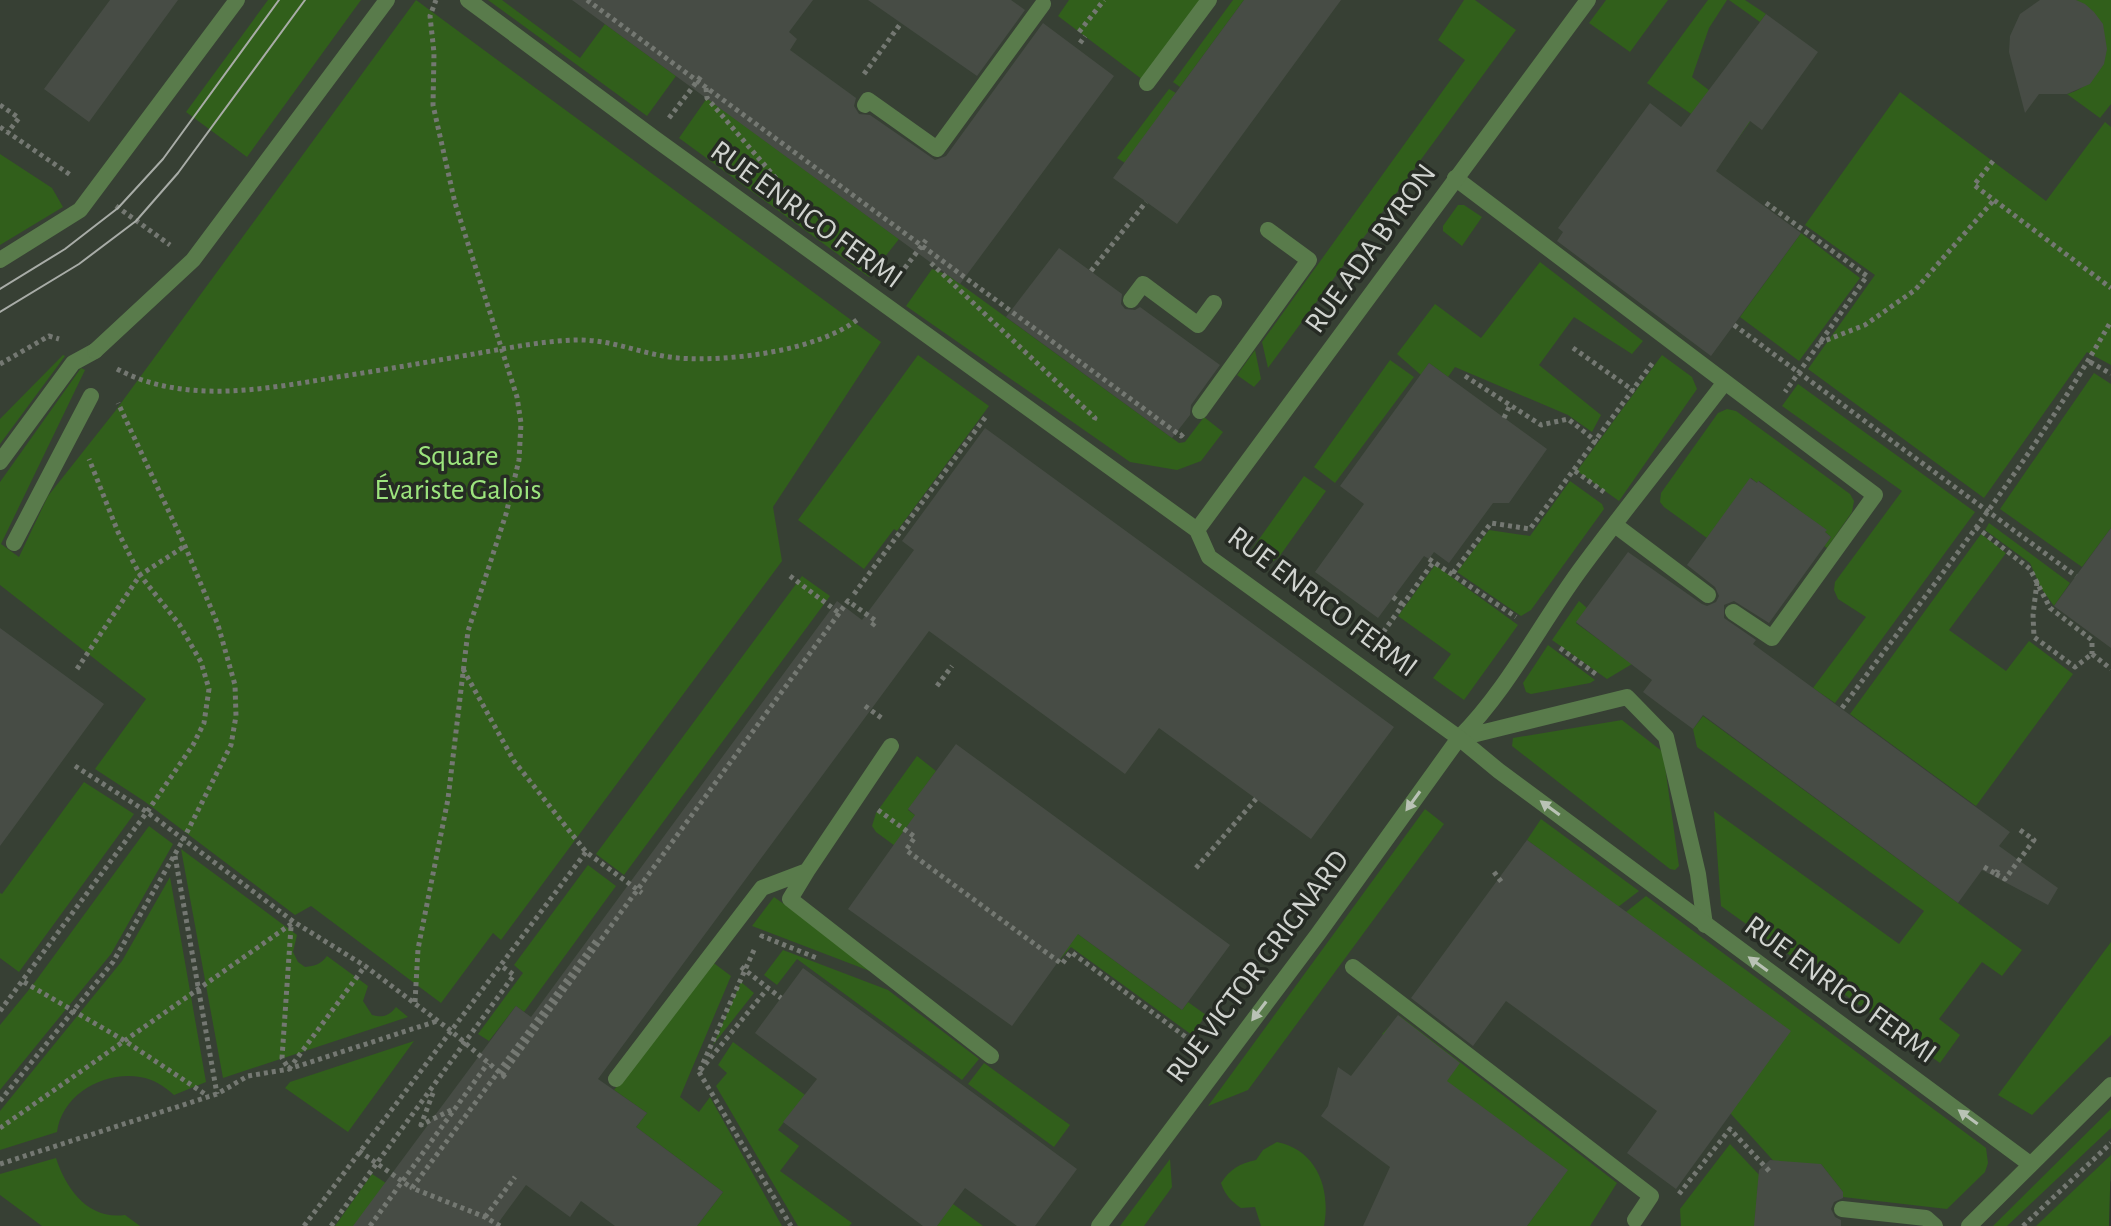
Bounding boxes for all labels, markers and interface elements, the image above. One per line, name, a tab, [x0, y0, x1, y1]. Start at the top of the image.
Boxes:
street label: RUE ENRICO FERMI	[705, 135, 908, 294]
street label: RUE ADA BYRON	[1300, 159, 1442, 339]
park label: Square Évariste Galois	[374, 441, 542, 505]
street label: RUE ENRICO FERMI	[1222, 521, 1423, 683]
one-way arrow	[1406, 791, 1421, 812]
one-way arrow	[1539, 801, 1560, 817]
street label: RUE VICTOR GRIGNARD	[1161, 845, 1355, 1088]
street label: RUE ENRICO FERMI	[1739, 910, 1942, 1069]
one-way arrow	[1748, 956, 1769, 972]
one-way arrow	[1252, 1001, 1268, 1021]
one-way arrow	[1957, 1110, 1978, 1126]

